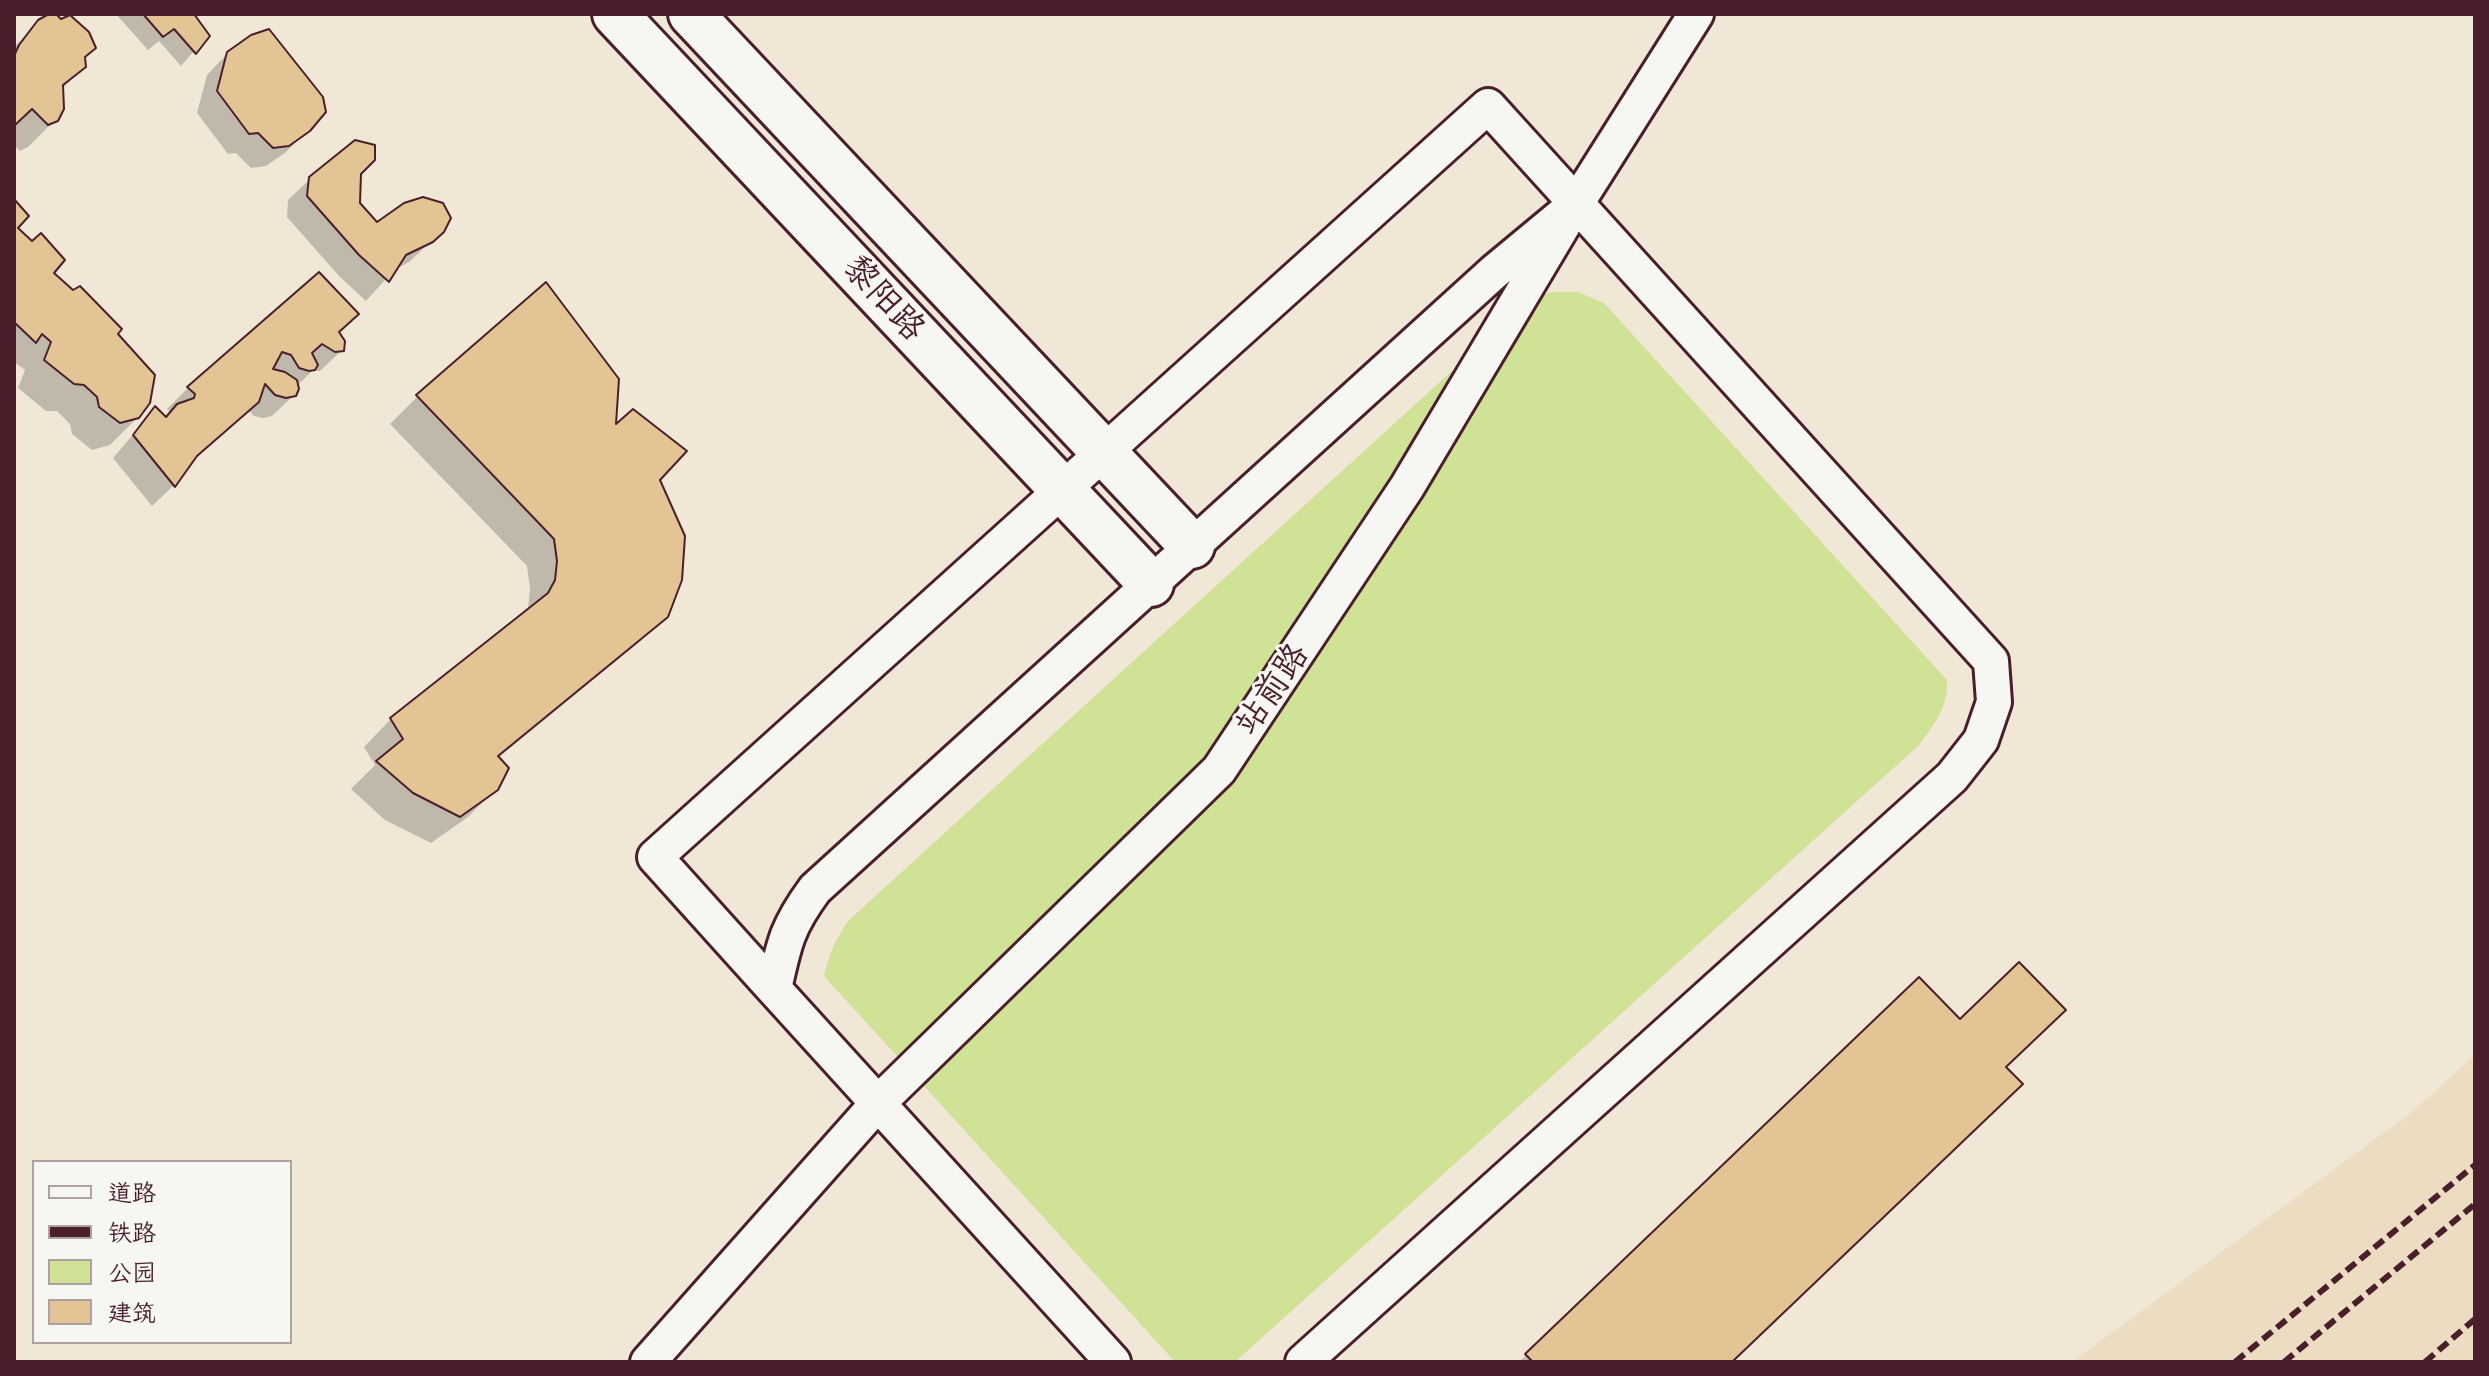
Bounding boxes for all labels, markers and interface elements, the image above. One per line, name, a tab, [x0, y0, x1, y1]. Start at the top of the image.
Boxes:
street label: 黎阳路	[833, 248, 933, 350]
street label: 站前路	[1228, 636, 1318, 744]
legend	[32, 1160, 292, 1344]
text: 道路	[108, 1178, 156, 1208]
text: 铁路	[108, 1218, 156, 1248]
text: 公园	[108, 1258, 156, 1288]
text: 建筑	[108, 1298, 156, 1328]

